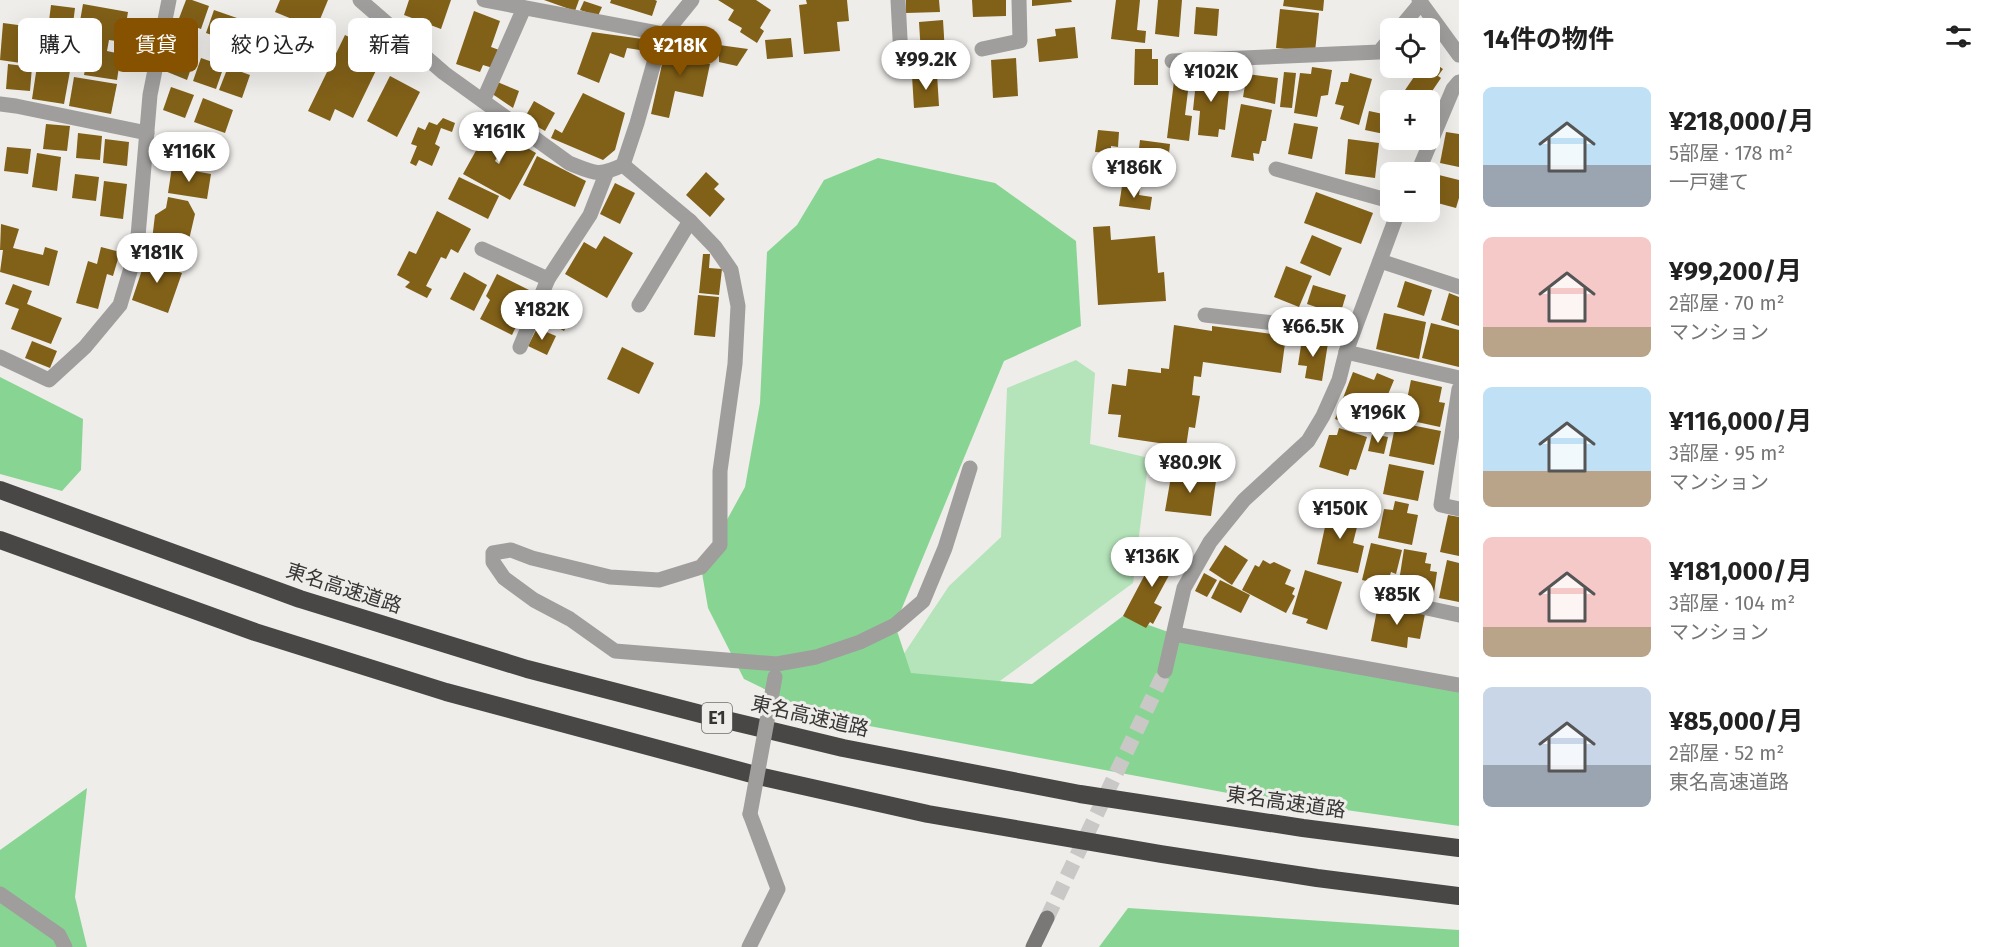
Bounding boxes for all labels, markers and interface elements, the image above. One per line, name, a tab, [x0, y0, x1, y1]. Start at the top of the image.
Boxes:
chip: 購入	[18, 18, 102, 72]
chip: 賃貸	[114, 18, 198, 72]
chip: 絞り込み	[210, 18, 336, 72]
chip: 新着	[348, 18, 432, 72]
map controls	[1380, 18, 1440, 222]
button: locate	[1380, 18, 1440, 78]
icon: filters	[1942, 20, 1975, 53]
text: 14件の物件	[1483, 24, 1614, 55]
pin: ¥218K	[638, 26, 722, 77]
text: ¥218K	[653, 33, 707, 57]
pin: ¥99.2K	[877, 40, 975, 91]
text: ¥99.2K	[895, 47, 957, 71]
pin: ¥102K	[1169, 52, 1253, 103]
text: ¥102K	[1184, 59, 1238, 83]
button: +	[1380, 90, 1440, 150]
text: ¥218,000/月	[1669, 106, 1814, 137]
icon: home	[1531, 111, 1603, 183]
pin: ¥161K	[457, 112, 541, 163]
text: ¥161K	[473, 119, 525, 143]
pin: ¥116K	[147, 132, 231, 183]
text: ¥116K	[163, 139, 215, 163]
text: 5部屋 · 178 m²	[1669, 141, 1793, 165]
pin: ¥186K	[1092, 148, 1176, 199]
text: ¥186K	[1106, 155, 1162, 179]
button: −	[1380, 162, 1440, 222]
text: 一戸建て	[1669, 170, 1749, 194]
pin: ¥181K	[115, 233, 199, 284]
text: ¥181K	[131, 240, 184, 264]
text: ¥99,200/月	[1669, 256, 1802, 287]
icon: home	[1531, 261, 1603, 333]
pin: ¥182K	[500, 290, 584, 341]
text: 2部屋 · 70 m²	[1669, 291, 1784, 315]
text: ¥182K	[515, 297, 569, 321]
pin: ¥66.5K	[1264, 307, 1362, 358]
text: ¥66.5K	[1282, 314, 1344, 338]
text: マンション	[1669, 320, 1769, 344]
pin: ¥196K	[1336, 393, 1420, 444]
text: ¥196K	[1350, 400, 1406, 424]
text: ¥116,000/月	[1669, 406, 1812, 437]
icon: home	[1531, 411, 1603, 483]
text: 3部屋 · 95 m²	[1669, 441, 1785, 465]
pin: ¥80.9K	[1141, 443, 1239, 494]
text: ¥80.9K	[1159, 450, 1221, 474]
text: マンション	[1669, 470, 1769, 494]
pin: ¥150K	[1298, 489, 1382, 540]
text: ¥150K	[1312, 496, 1368, 520]
pin: ¥136K	[1110, 537, 1194, 588]
text: ¥136K	[1125, 544, 1179, 568]
text: ¥181,000/月	[1669, 556, 1812, 587]
street label: 東名高速道路	[283, 558, 405, 618]
icon: home	[1531, 561, 1603, 633]
pin: ¥85K	[1361, 575, 1433, 626]
text: ¥85K	[1374, 582, 1420, 606]
text: 3部屋 · 104 m²	[1669, 591, 1795, 615]
text: マンション	[1669, 620, 1769, 644]
street label: 東名高速道路	[749, 691, 871, 741]
road number: E1	[702, 703, 732, 733]
text: ¥85,000/月	[1669, 706, 1804, 737]
icon: home	[1531, 711, 1603, 783]
text: 2部屋 · 52 m²	[1669, 741, 1784, 765]
text: 東名高速道路	[1669, 770, 1789, 794]
street label: 東名高速道路	[1225, 782, 1347, 822]

